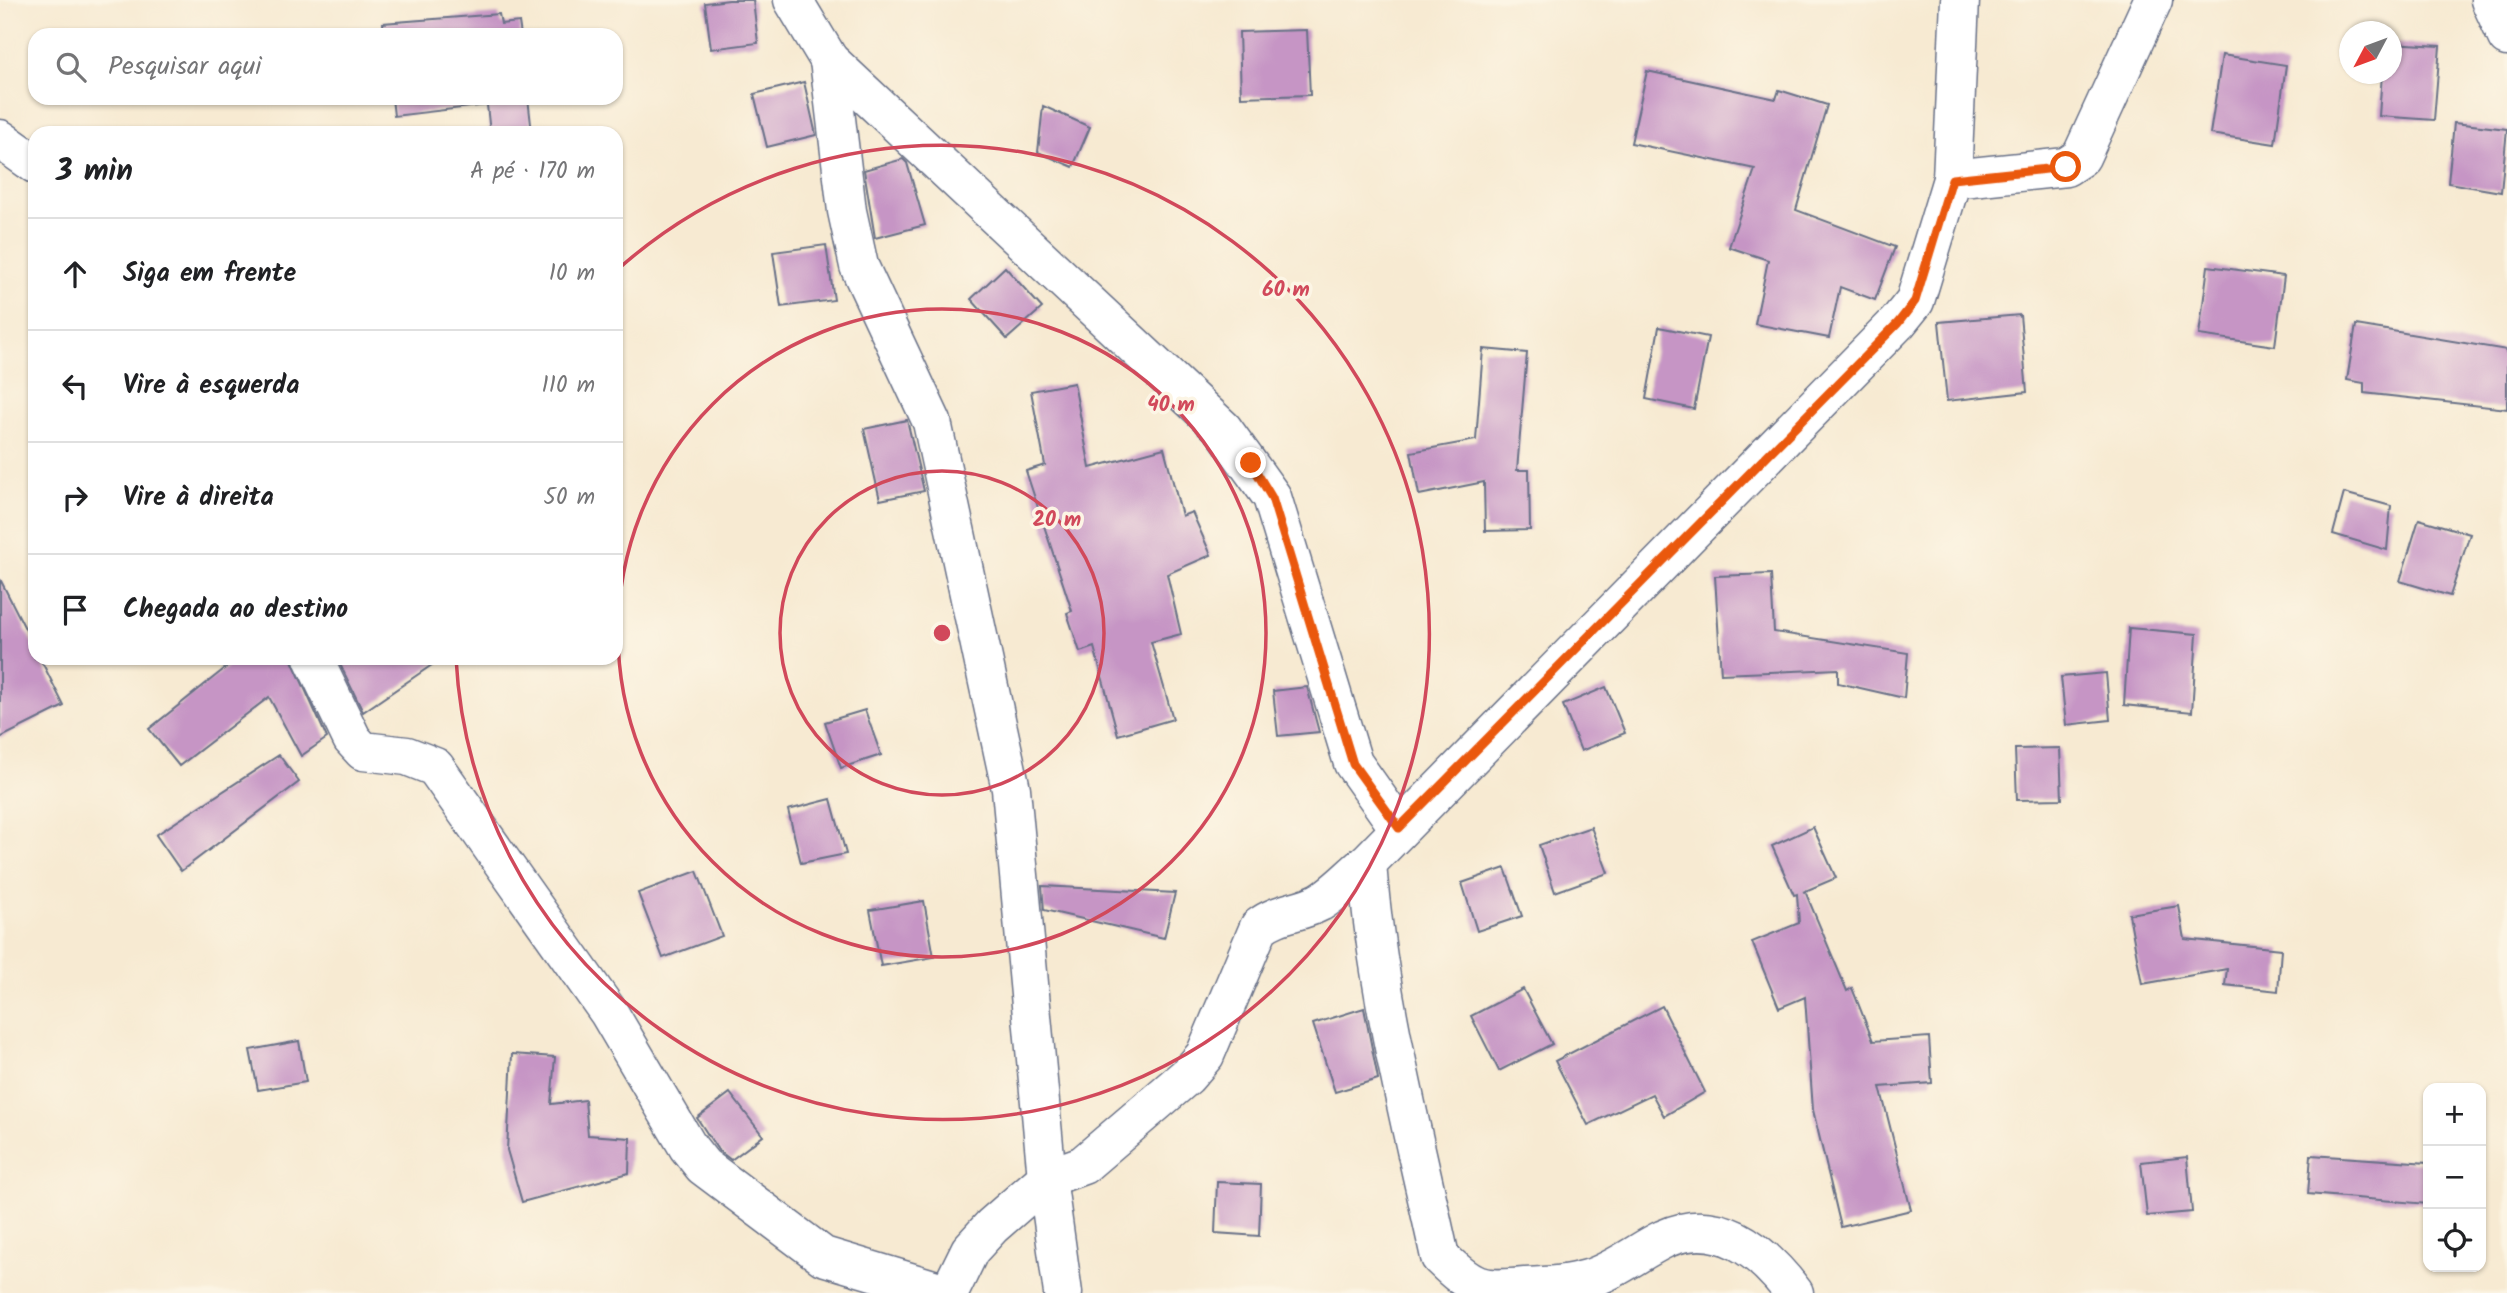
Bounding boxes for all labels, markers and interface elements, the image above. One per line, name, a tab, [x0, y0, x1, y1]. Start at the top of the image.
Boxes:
north arrow	[2339, 21, 2402, 84]
search box	[28, 28, 623, 105]
text: Pesquisar aqui	[108, 46, 261, 88]
icon: search	[52, 48, 90, 86]
text: 3 min	[56, 148, 133, 196]
route start	[2050, 151, 2081, 182]
text: A pé · 170 m	[470, 154, 595, 190]
text: Siga em frente	[123, 253, 296, 295]
icon: ahead	[56, 255, 94, 293]
text: 10 m	[549, 256, 595, 292]
text: 60 m	[1262, 274, 1310, 307]
text: Vire à esquerda	[123, 365, 300, 407]
icon: left	[56, 367, 94, 405]
text: 110 m	[542, 368, 595, 404]
text: 40 m	[1147, 389, 1195, 422]
route end	[1235, 447, 1266, 478]
text: Vire à direita	[123, 477, 274, 519]
icon: right	[56, 479, 94, 517]
text: 50 m	[544, 480, 595, 516]
text: 20 m	[1033, 504, 1081, 537]
text: Chegada ao destino	[123, 589, 348, 631]
icon: arrive	[56, 591, 94, 629]
centre of rings	[930, 621, 954, 645]
map controls	[2423, 1083, 2486, 1272]
button: +	[2423, 1083, 2486, 1146]
button: −	[2423, 1146, 2486, 1209]
button: locate	[2423, 1209, 2486, 1272]

